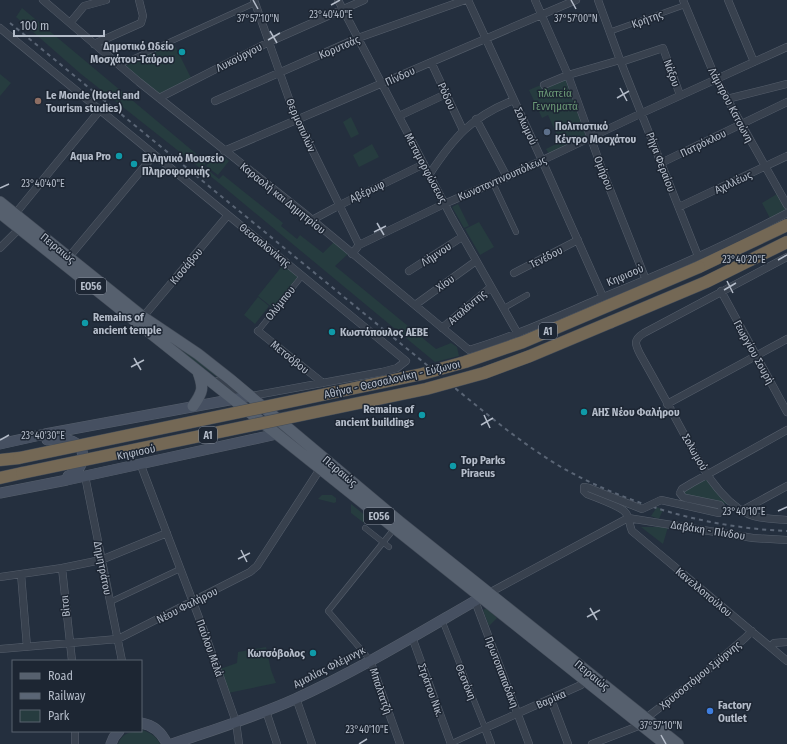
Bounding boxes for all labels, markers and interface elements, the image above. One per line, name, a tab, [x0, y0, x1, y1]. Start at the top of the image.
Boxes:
street label: Κρήτης	[630, 8, 665, 31]
text: 23°40'40"E	[309, 9, 353, 21]
scale bar	[14, 12, 104, 38]
text: 37°57'10"N	[237, 13, 279, 25]
text: 37°57'00"N	[554, 13, 598, 25]
text: 100 m	[20, 19, 49, 33]
street label: Κορυτσάς	[317, 33, 362, 62]
place label: Δημοτικό Ωδείο Μοσχάτου-Ταύρου	[90, 40, 174, 66]
street label: Λυκούργου	[214, 40, 264, 75]
marker: Δημοτικό Ωδείο Μοσχάτου-Ταύρου	[177, 47, 187, 57]
street label: Νάξου	[661, 58, 682, 88]
street label: Πίνδου	[383, 64, 417, 89]
street label: Λάμπρου Κατσώνη	[705, 66, 756, 145]
street label: Ρόδου	[435, 81, 458, 112]
park label: πλατεία Γεννηματά	[532, 87, 578, 113]
place label: Le Monde (Hotel and Tourism studies)	[46, 89, 140, 115]
marker: Le Monde (Hotel and Tourism studies)	[33, 96, 43, 106]
street label: Θερμοπυλών	[283, 96, 318, 154]
street label: Σολωμού	[511, 105, 540, 147]
place label: Πολιτιστικό Κέντρο Μοσχάτου	[555, 120, 637, 146]
marker: Πολιτιστικό Κέντρο Μοσχάτου	[542, 127, 552, 137]
street label: Πατρόκλου	[678, 127, 728, 160]
street label: Ρήγα Φεραίου	[643, 130, 678, 194]
street label: Μεταμορφώσεως	[402, 131, 450, 206]
place label: Aqua Pro	[69, 150, 111, 163]
marker: Aqua Pro	[114, 151, 124, 161]
place label: Ελληνικό Μουσείο Πληροφορικής	[142, 152, 224, 178]
street label: Κωνσταντινουπόλεως	[456, 153, 549, 204]
street label: Ομήρου	[591, 154, 616, 192]
marker: Ελληνικό Μουσείο Πληροφορικής	[129, 159, 139, 169]
street label: Καραολή και Δημητρίου	[237, 160, 328, 237]
street label: Αχιλλέως	[713, 168, 754, 197]
street label: Αβέρωφ	[348, 177, 387, 205]
text: 23°40'40"E	[21, 178, 65, 190]
street label: Θεσσαλονίκης	[236, 221, 293, 270]
street label: Πειραιώς	[38, 231, 78, 266]
street label: Λήμνου	[419, 240, 454, 269]
street label: Τενέδου	[527, 244, 565, 271]
street label: Κισσάβου	[167, 245, 205, 287]
text: 23°40'20"E	[722, 254, 766, 266]
street label: Κηφισού	[605, 262, 646, 289]
street label: Χίου	[434, 272, 457, 294]
road number: ΕΟ56	[76, 278, 106, 294]
street label: Ολύμπου	[263, 284, 298, 323]
street label: Αταλάντης	[446, 287, 489, 327]
place label: Remains of ancient temple	[93, 311, 162, 337]
marker: Remains of ancient temple	[80, 318, 90, 328]
street label: Γεωργίου Σουρή	[731, 318, 777, 387]
road number: Α1	[539, 323, 557, 339]
place label: Κωστόπουλος ΑΕΒΕ	[340, 326, 428, 339]
marker: Κωστόπουλος ΑΕΒΕ	[327, 327, 337, 337]
street label: Μετσόβου	[268, 338, 312, 377]
street label: Αθήνα - Θεσσαλονίκη - Εύζωνοι	[323, 357, 462, 401]
place label: Remains of ancient buildings	[335, 403, 415, 429]
place label: ΑΗΣ Νέου Φαλήρου	[591, 406, 680, 419]
marker: ΑΗΣ Νέου Φαλήρου	[579, 407, 589, 417]
marker: Remains of ancient buildings	[417, 410, 427, 420]
road number: Α1	[199, 427, 217, 443]
text: 23°40'30"E	[21, 430, 65, 442]
street label: Σολωμού	[679, 432, 710, 473]
street label: Κηφισού	[116, 442, 157, 463]
street label: Πειραιώς	[320, 453, 360, 490]
place label: Top Parks Piraeus	[461, 454, 505, 480]
marker: Top Parks Piraeus	[448, 461, 458, 471]
text: 23°40'10"E	[722, 506, 766, 518]
road number: ΕΟ56	[364, 508, 394, 524]
street label: Δαβάκη - Πίνδου	[670, 518, 746, 543]
street label: Δημητράτου	[91, 540, 114, 596]
street label: Κανελλοπούλου	[673, 565, 735, 620]
street label: Νέου Φαλήρου	[154, 584, 220, 626]
street label: Βίτσι	[58, 594, 73, 617]
street label: Παύλου Μελά	[193, 618, 226, 679]
street label: Πρωτοπαπαδάκη	[482, 635, 521, 710]
street label: Χρυσοστόμου Σμύρνης	[657, 638, 744, 712]
street label: Αμαλίας Φλέμινγκ	[291, 643, 368, 691]
place label: Κωτσόβολος	[247, 647, 305, 660]
marker: Κωτσόβολος	[308, 648, 318, 658]
street label: Πειραιώς	[572, 658, 612, 693]
legend	[12, 660, 142, 732]
street label: Στράτου Νικ.	[415, 662, 446, 719]
street label: Θεοτόκη	[452, 662, 479, 702]
street label: Μπαλτατζή	[367, 666, 394, 716]
text: Road	[48, 669, 73, 683]
street label: Βαρίκα	[534, 687, 568, 712]
text: Railway	[48, 689, 86, 703]
place label: Factory Outlet	[718, 699, 752, 725]
marker: Factory Outlet	[705, 706, 715, 716]
text: Park	[48, 709, 70, 723]
text: 37°57'10"N	[640, 720, 682, 732]
text: 23°40'10"E	[345, 724, 389, 736]

